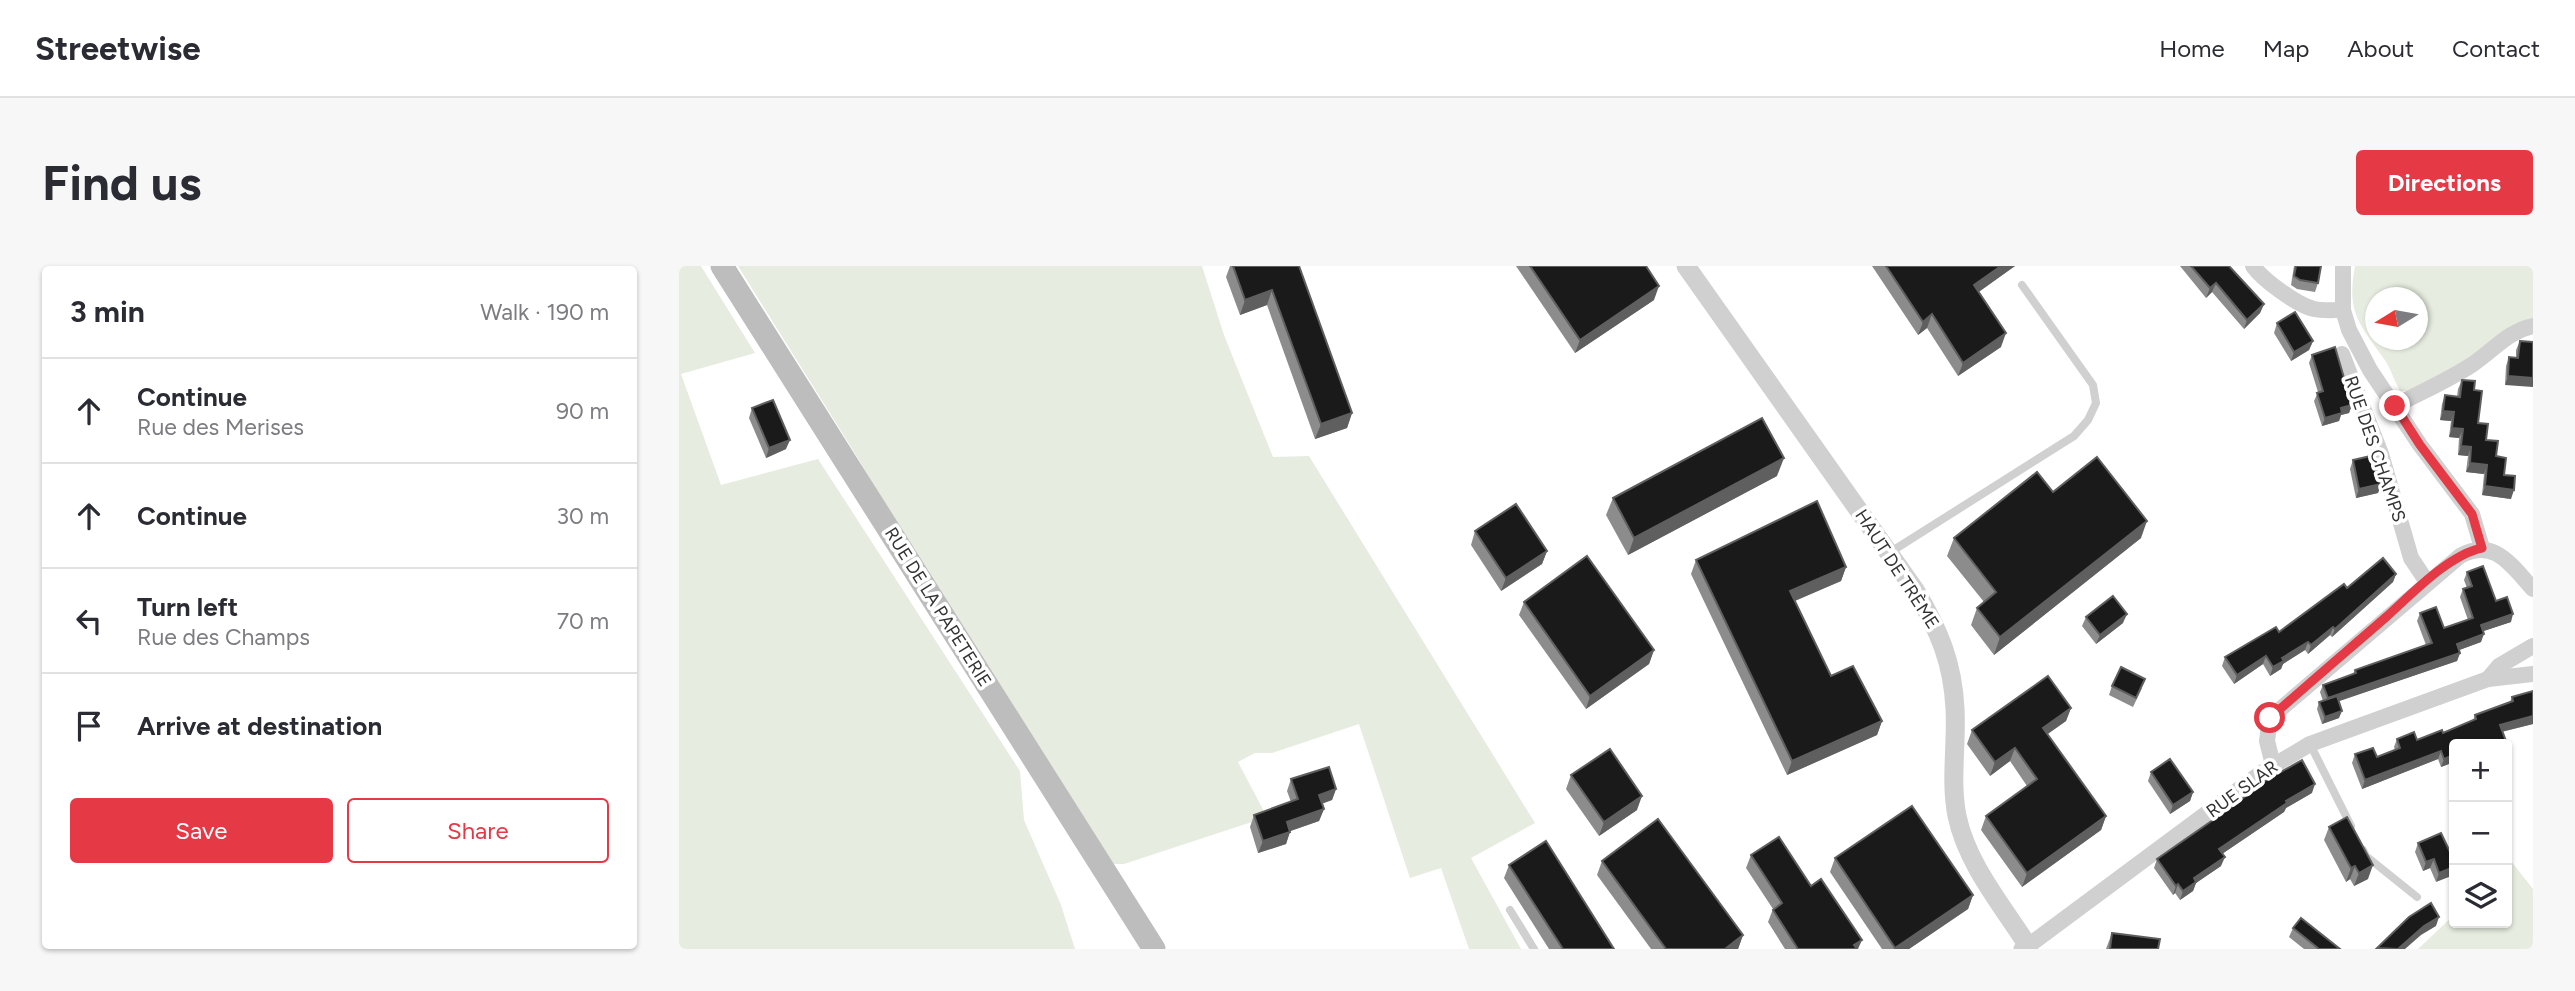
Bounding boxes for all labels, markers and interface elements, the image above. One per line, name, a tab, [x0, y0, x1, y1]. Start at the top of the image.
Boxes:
text: Streetwise	[35, 29, 201, 68]
text: Home	[2159, 34, 2225, 63]
text: Map	[2263, 34, 2309, 63]
text: About	[2347, 34, 2414, 63]
text: Contact	[2452, 34, 2540, 63]
button: Directions	[2356, 150, 2533, 215]
text: Find us	[42, 153, 201, 212]
north arrow	[2365, 287, 2428, 350]
text: 3 min	[70, 293, 145, 330]
text: Walk · 190 m	[480, 298, 609, 326]
street label: RUE DES CHAMPS	[2340, 373, 2410, 525]
text: Continue	[137, 381, 247, 413]
route end	[2379, 390, 2410, 421]
icon: ahead	[70, 392, 108, 430]
text: 90 m	[556, 397, 609, 425]
text: Rue des Merises	[137, 413, 304, 441]
icon: ahead	[70, 497, 108, 535]
text: Continue	[137, 500, 247, 532]
text: 30 m	[556, 502, 609, 530]
street label: HAUT DE TRÈME	[1850, 505, 1944, 633]
street label: RUE DE LA PAPETERIE	[880, 523, 996, 691]
text: Turn left	[137, 591, 238, 623]
icon: left	[70, 602, 108, 640]
text: 70 m	[557, 607, 609, 635]
text: Rue des Champs	[137, 623, 310, 651]
route start	[2254, 702, 2285, 733]
icon: arrive	[70, 707, 108, 745]
text: Arrive at destination	[137, 710, 382, 742]
map controls	[2449, 739, 2512, 928]
button: +	[2449, 739, 2512, 802]
street label: RUE SLAR	[2202, 756, 2282, 822]
button: Save	[70, 798, 333, 863]
button: Share	[347, 798, 609, 863]
button: −	[2449, 802, 2512, 865]
button: layers	[2449, 865, 2512, 928]

